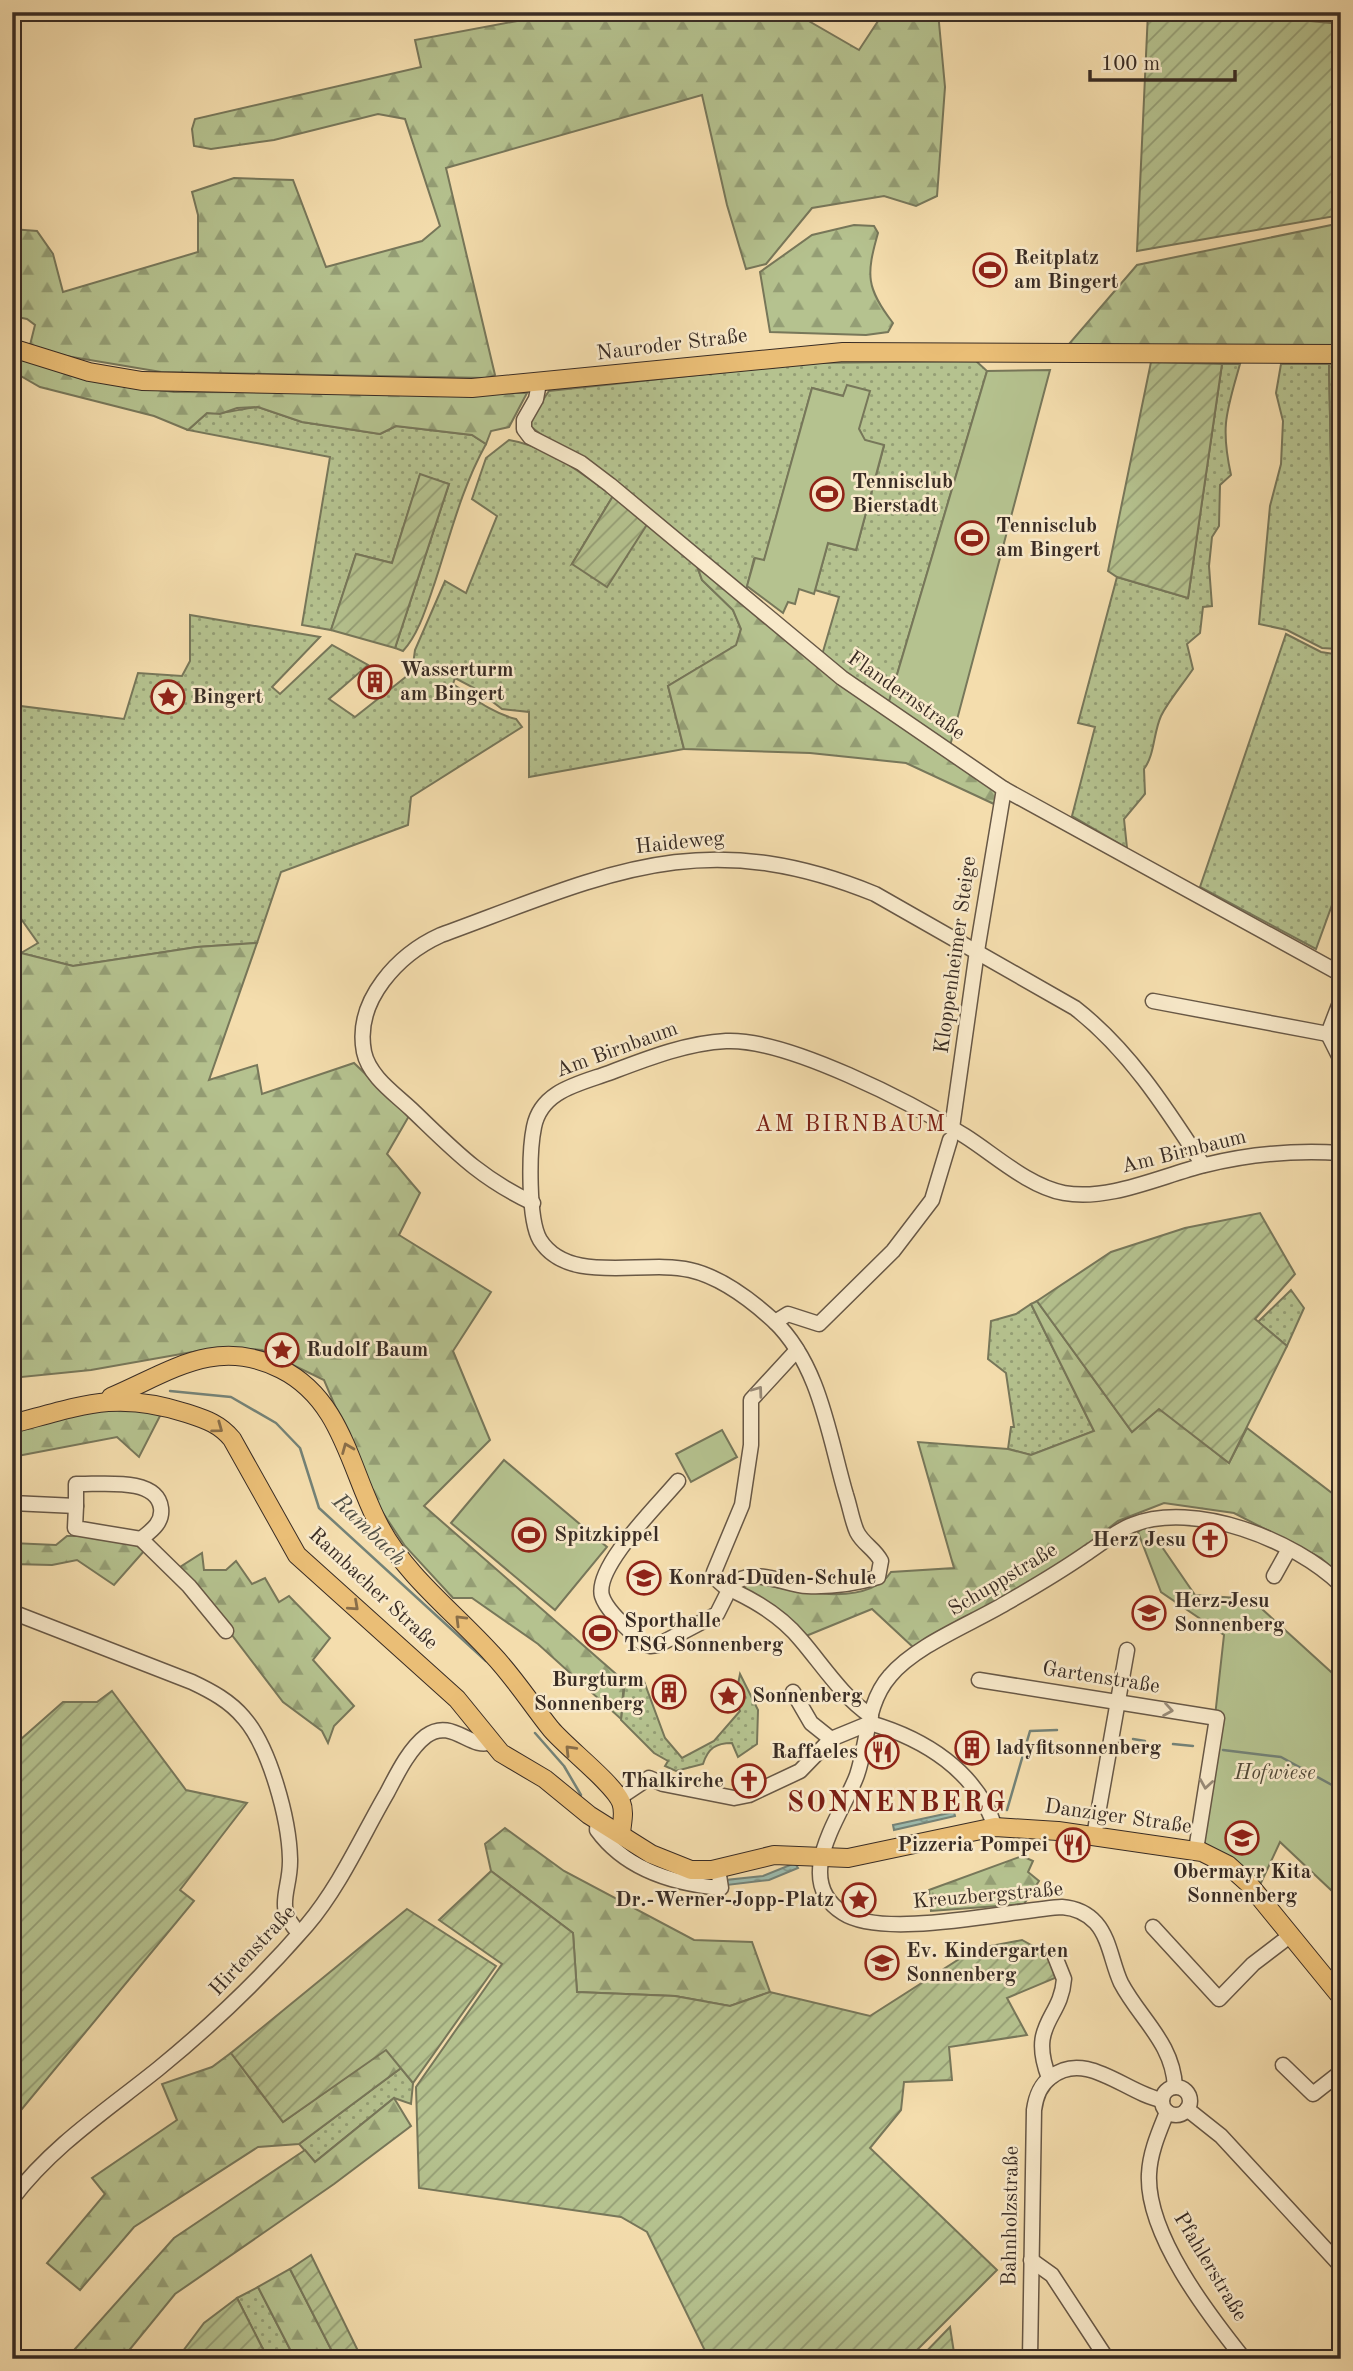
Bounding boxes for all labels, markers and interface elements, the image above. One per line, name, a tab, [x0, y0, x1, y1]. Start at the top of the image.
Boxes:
scale bar	[1090, 38, 1236, 82]
text: 100 m	[1101, 54, 1160, 75]
place label: Reitplatz am Bingert	[1014, 248, 1119, 293]
sports icon: Reitplatz am Bingert	[971, 251, 1009, 289]
street label: Nauroder Straße	[595, 325, 749, 365]
place label: Tennisclub Bierstadt	[852, 472, 953, 517]
sports icon: Tennisclub Bierstadt	[808, 475, 846, 513]
place label: Tennisclub am Bingert	[996, 516, 1101, 561]
sports icon: Tennisclub am Bingert	[953, 519, 991, 557]
street label: Flandernstraße	[843, 648, 969, 744]
place label: Wasserturm am Bingert	[400, 660, 514, 705]
building icon: Wasserturm am Bingert	[356, 663, 394, 701]
place icon: Bingert	[149, 678, 187, 716]
place label: Bingert	[192, 687, 263, 708]
street label: Haideweg	[634, 828, 726, 858]
street label: Kloppenheimer Steige	[932, 855, 980, 1055]
street label: Am Birnbaum	[553, 1018, 681, 1082]
district label: AM BIRNBAUM	[755, 1113, 947, 1136]
street label: Am Birnbaum	[1119, 1126, 1249, 1178]
place icon: Rudolf Baum	[263, 1331, 301, 1369]
place label: Rudolf Baum	[306, 1340, 429, 1361]
one-way arrow	[750, 1386, 763, 1399]
one-way arrow	[211, 1419, 223, 1432]
one-way arrow	[341, 1443, 355, 1455]
water label: Rambach	[327, 1489, 410, 1570]
sports icon: Spitzkippel	[510, 1516, 548, 1554]
church icon: Herz Jesu	[1191, 1521, 1229, 1559]
street label: Rambacher Straße	[304, 1524, 442, 1654]
place label: Spitzkippel	[554, 1525, 659, 1546]
place label: Herz Jesu	[1092, 1530, 1186, 1551]
street label: Schuppstraße	[945, 1539, 1061, 1621]
school or university icon: Konrad-Duden-Schule	[625, 1559, 663, 1597]
place label: Konrad-Duden-Schule	[668, 1568, 877, 1589]
place label: Herz-Jesu Sonnenberg	[1174, 1591, 1285, 1636]
school or university icon: Herz-Jesu Sonnenberg	[1130, 1594, 1168, 1632]
one-way arrow	[346, 1598, 359, 1610]
place label: Sporthalle TSG Sonnenberg	[624, 1611, 784, 1656]
sports icon: Sporthalle TSG Sonnenberg	[581, 1614, 619, 1652]
one-way arrow	[455, 1615, 468, 1628]
street label: Gartenstraße	[1041, 1658, 1161, 1698]
place label: Burgturm Sonnenberg	[534, 1670, 644, 1715]
building icon: Burgturm Sonnenberg	[650, 1673, 688, 1711]
place icon: Sonnenberg	[709, 1677, 747, 1715]
place label: Sonnenberg	[752, 1686, 863, 1707]
one-way arrow	[1162, 1702, 1174, 1717]
building icon: ladyfitsonnenberg	[953, 1729, 991, 1767]
restaurant icon: Raffaeles	[863, 1733, 901, 1771]
place label: ladyfitsonnenberg	[996, 1738, 1162, 1759]
place label: Raffaeles	[771, 1742, 858, 1763]
one-way arrow	[566, 1745, 579, 1758]
church icon: Thalkirche	[730, 1762, 768, 1800]
park label: Hofwiese	[1233, 1763, 1316, 1784]
place label: Thalkirche	[621, 1771, 724, 1792]
one-way arrow	[1199, 1778, 1214, 1790]
district label: SONNENBERG	[787, 1790, 1007, 1818]
street label: Danziger Straße	[1043, 1796, 1193, 1838]
school or university icon: Obermayr Kita Sonnenberg	[1223, 1819, 1261, 1857]
restaurant icon: Pizzeria Pompei	[1054, 1826, 1092, 1864]
place label: Pizzeria Pompei	[897, 1835, 1048, 1856]
place label: Obermayr Kita Sonnenberg	[1173, 1862, 1312, 1907]
street label: Kreuzbergstraße	[912, 1879, 1064, 1913]
place icon: Dr.-Werner-Jopp-Platz	[840, 1881, 878, 1919]
place label: Dr.-Werner-Jopp-Platz	[615, 1890, 834, 1911]
street label: Hirtenstraße	[206, 1902, 300, 2000]
place label: Ev. Kindergarten Sonnenberg	[906, 1941, 1068, 1986]
school or university icon: Ev. Kindergarten Sonnenberg	[863, 1944, 901, 1982]
street label: Bahnholzstraße	[999, 2146, 1023, 2286]
street label: Pfahlerstraße	[1169, 2209, 1251, 2325]

